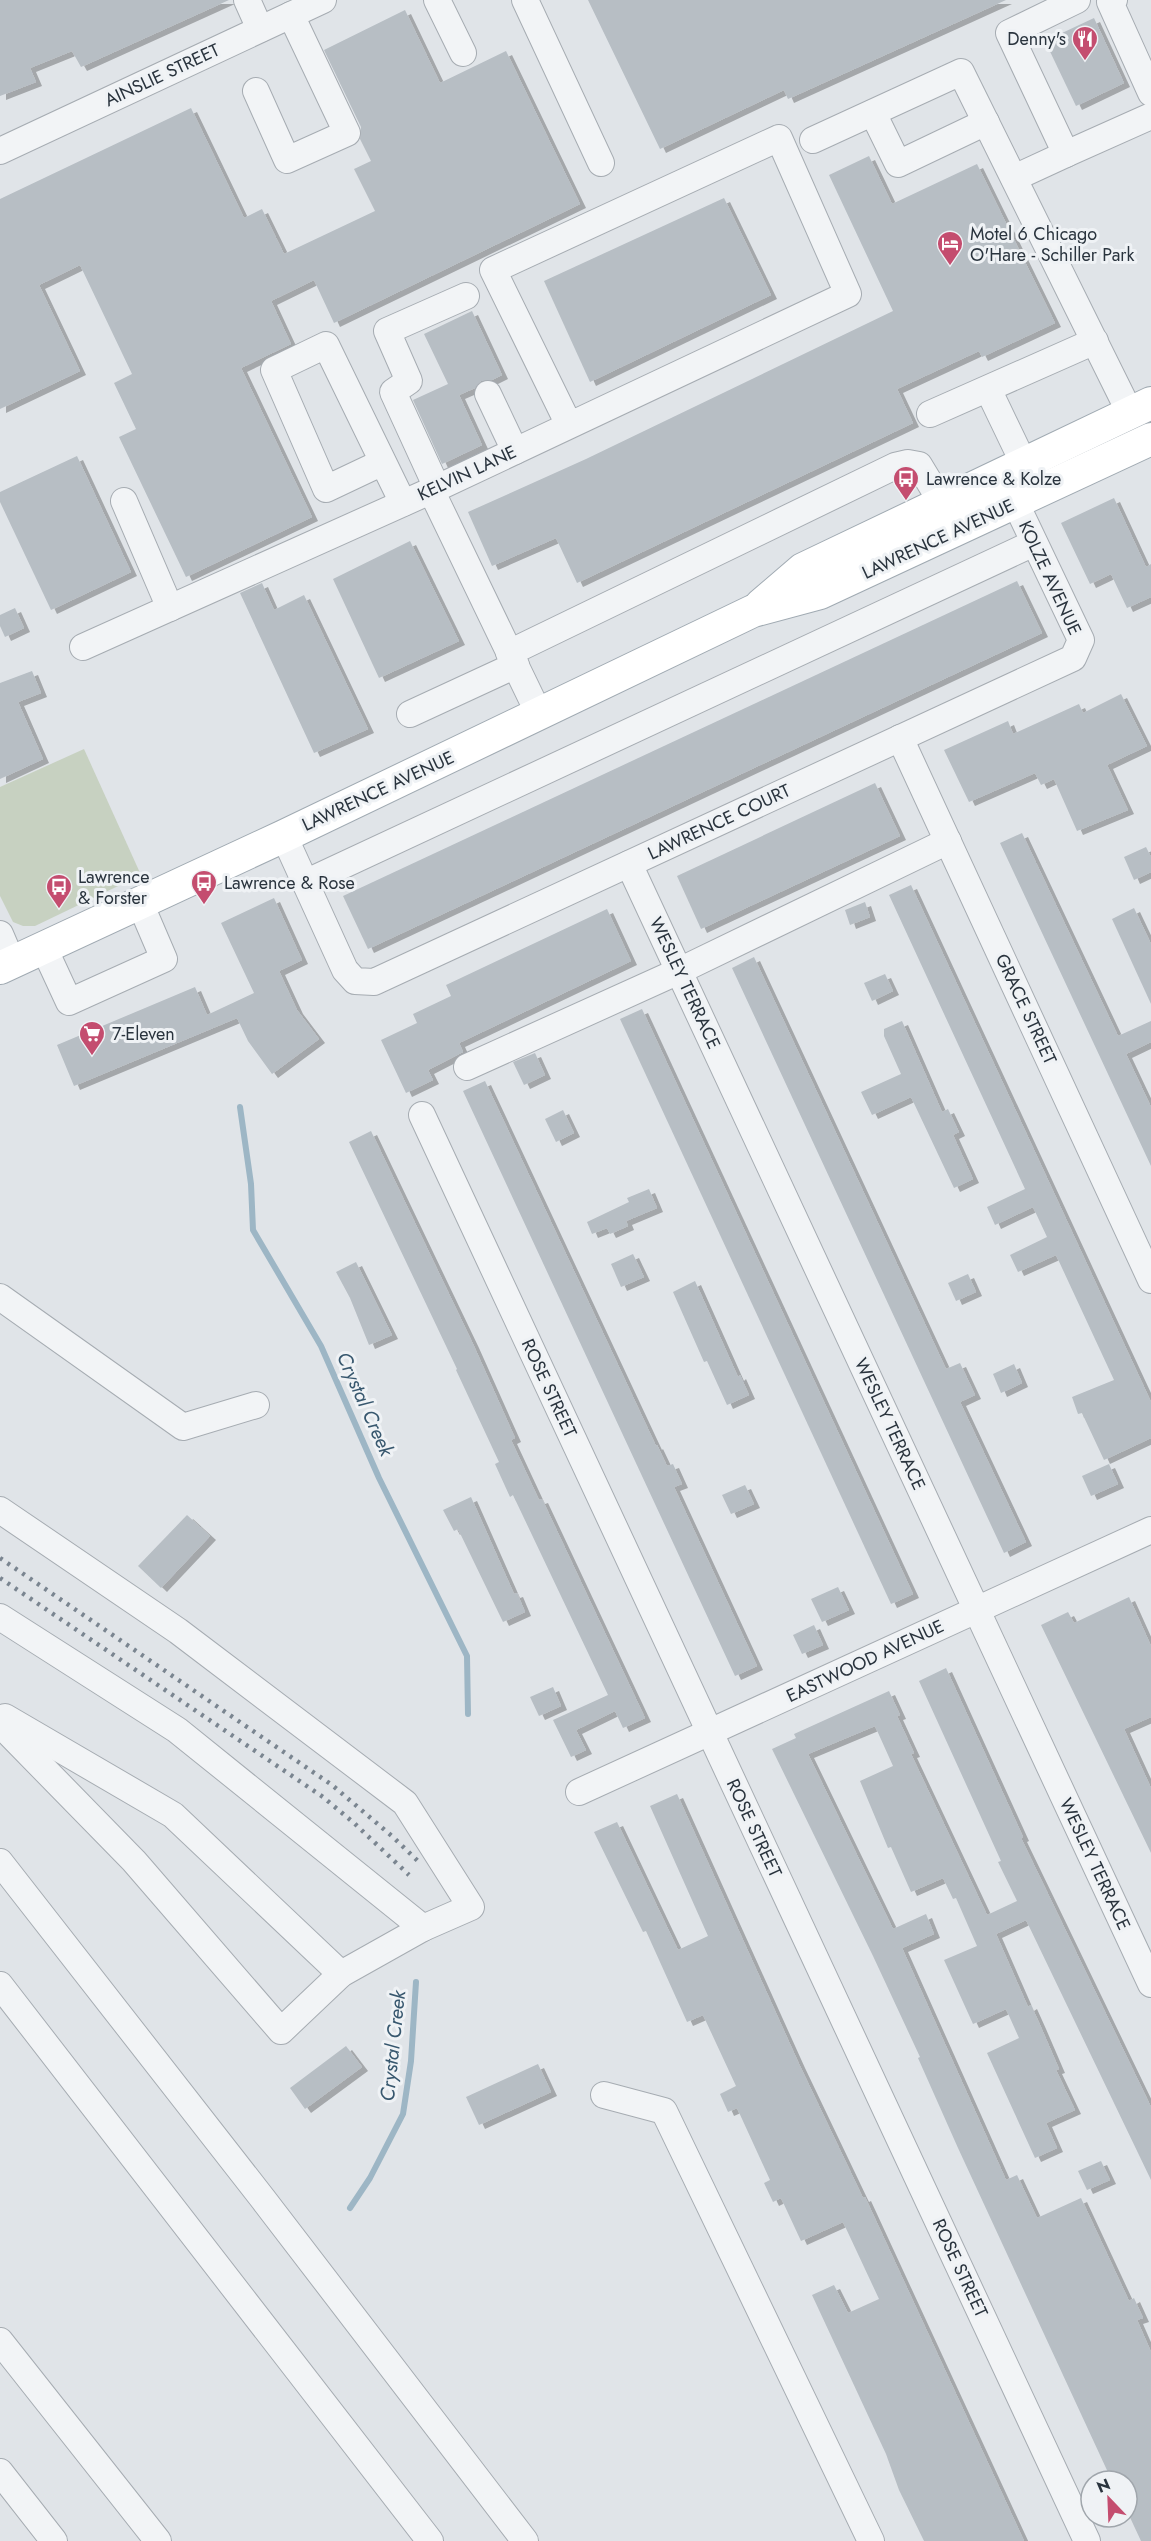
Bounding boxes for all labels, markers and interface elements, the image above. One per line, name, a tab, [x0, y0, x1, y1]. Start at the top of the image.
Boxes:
restaurant icon: Denny's	[1070, 24, 1100, 62]
place label: Denny's	[1007, 26, 1066, 52]
street label: AINSLIE STREET	[100, 37, 224, 113]
place label: Motel 6 Chicago O'Hare - Schiller Park	[970, 221, 1135, 268]
hotel icon: Motel 6 Chicago O'Hare - Schiller Park	[935, 229, 965, 267]
street label: KELVIN LANE	[413, 439, 521, 507]
bus stop icon: Lawrence & Kolze	[891, 464, 921, 502]
place label: Lawrence & Kolze	[926, 466, 1061, 492]
street label: LAWRENCE AVENUE	[858, 492, 1018, 586]
street label: KOLZE AVENUE	[1012, 516, 1088, 640]
street label: LAWRENCE AVENUE	[298, 744, 458, 838]
street label: LAWRENCE COURT	[644, 777, 795, 866]
place label: Lawrence & Forster	[78, 864, 149, 911]
bus stop icon: Lawrence & Rose	[189, 868, 219, 906]
place label: Lawrence & Rose	[224, 870, 355, 896]
bus stop icon: Lawrence & Forster	[44, 872, 74, 910]
street label: WESLEY TERRACE	[643, 913, 727, 1053]
street label: GRACE STREET	[989, 949, 1063, 1069]
supermarket icon: 7-Eleven	[77, 1019, 107, 1057]
place label: 7-Eleven	[112, 1021, 175, 1047]
street label: ROSE STREET	[515, 1334, 583, 1442]
water label: Crystal Creek	[329, 1347, 401, 1462]
street label: WESLEY TERRACE	[848, 1354, 932, 1494]
street label: EASTWOOD AVENUE	[782, 1613, 948, 1709]
street label: ROSE STREET	[720, 1774, 788, 1882]
street label: WESLEY TERRACE	[1053, 1794, 1137, 1934]
water label: Crystal Creek	[373, 1988, 413, 2103]
street label: ROSE STREET	[926, 2214, 994, 2322]
north arrow	[1079, 2469, 1139, 2529]
text: N	[1093, 2473, 1114, 2499]

